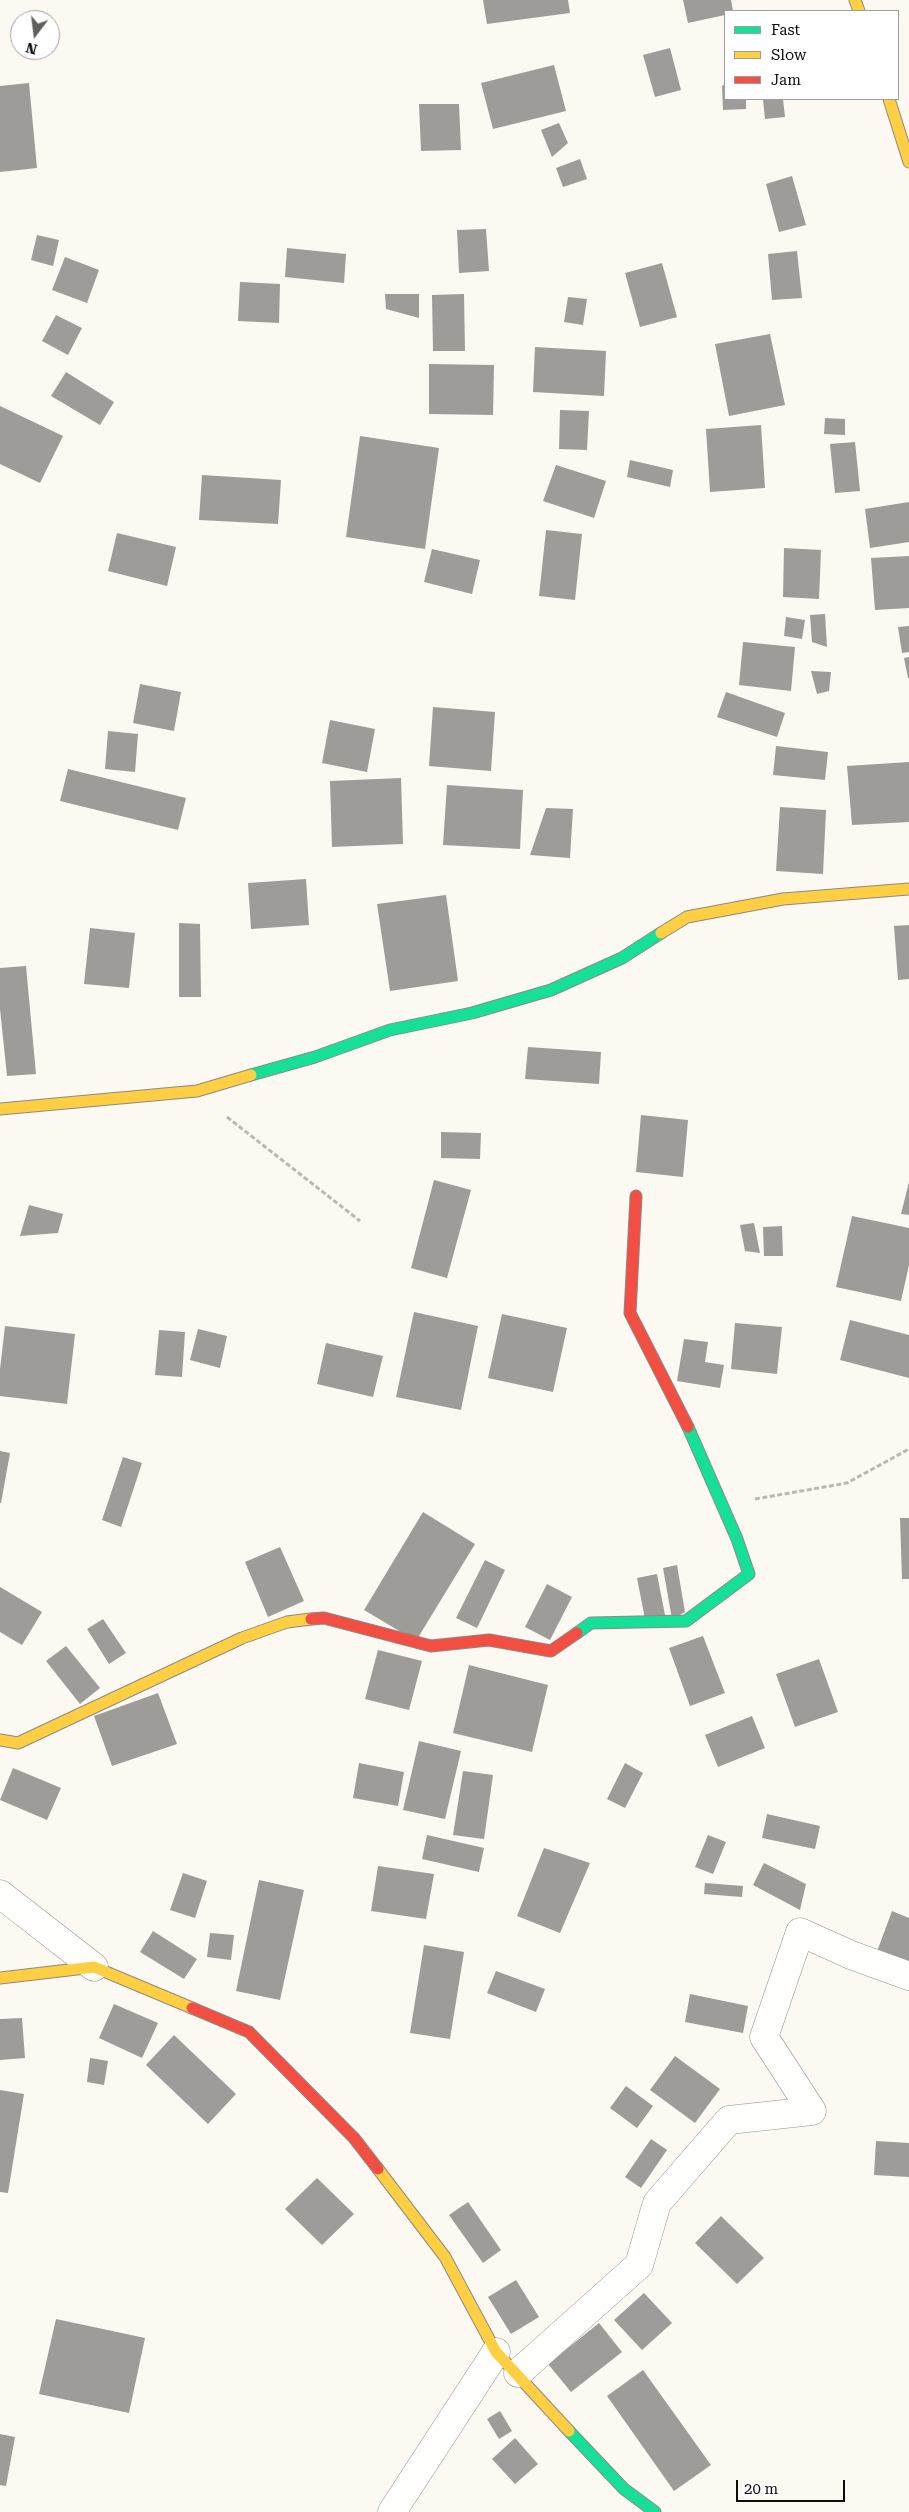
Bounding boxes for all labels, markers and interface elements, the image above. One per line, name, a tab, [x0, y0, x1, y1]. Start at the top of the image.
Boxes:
north arrow	[10, 10, 60, 60]
legend	[724, 10, 899, 100]
text: Fast	[771, 21, 800, 39]
text: N	[24, 39, 39, 58]
text: Slow	[771, 46, 806, 64]
text: Jam	[771, 71, 801, 89]
scale bar	[739, 2470, 848, 2502]
text: 20 m	[744, 2480, 778, 2498]

